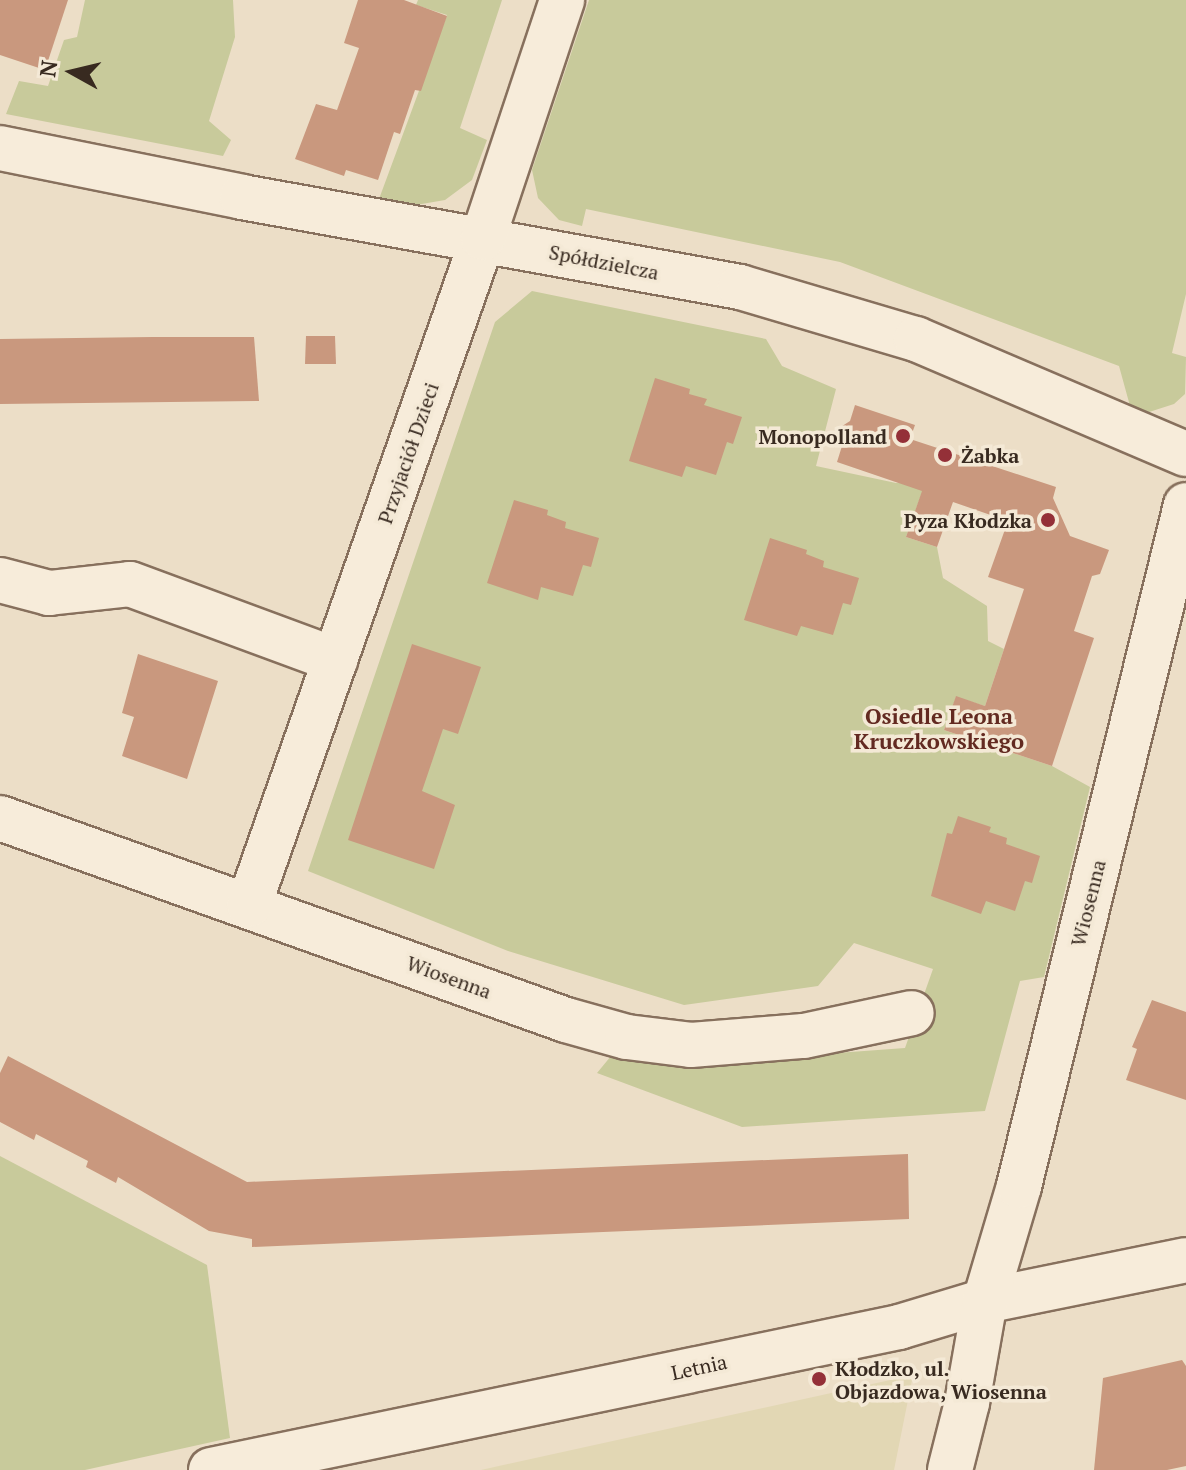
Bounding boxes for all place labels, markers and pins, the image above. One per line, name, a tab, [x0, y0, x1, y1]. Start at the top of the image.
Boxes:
place label: Monopolland	[758, 424, 887, 448]
marker: Monopolland	[894, 427, 912, 445]
place label: Żabka	[961, 443, 1019, 467]
marker: Żabka	[936, 446, 954, 464]
place label: Pyza Kłodzka	[904, 508, 1032, 532]
marker: Pyza Kłodzka	[1039, 511, 1057, 529]
place label: Kłodzko, ul. Objazdowa, Wiosenna	[835, 1356, 1048, 1403]
marker: Kłodzko, ul. Objazdowa, Wiosenna	[810, 1370, 828, 1388]

